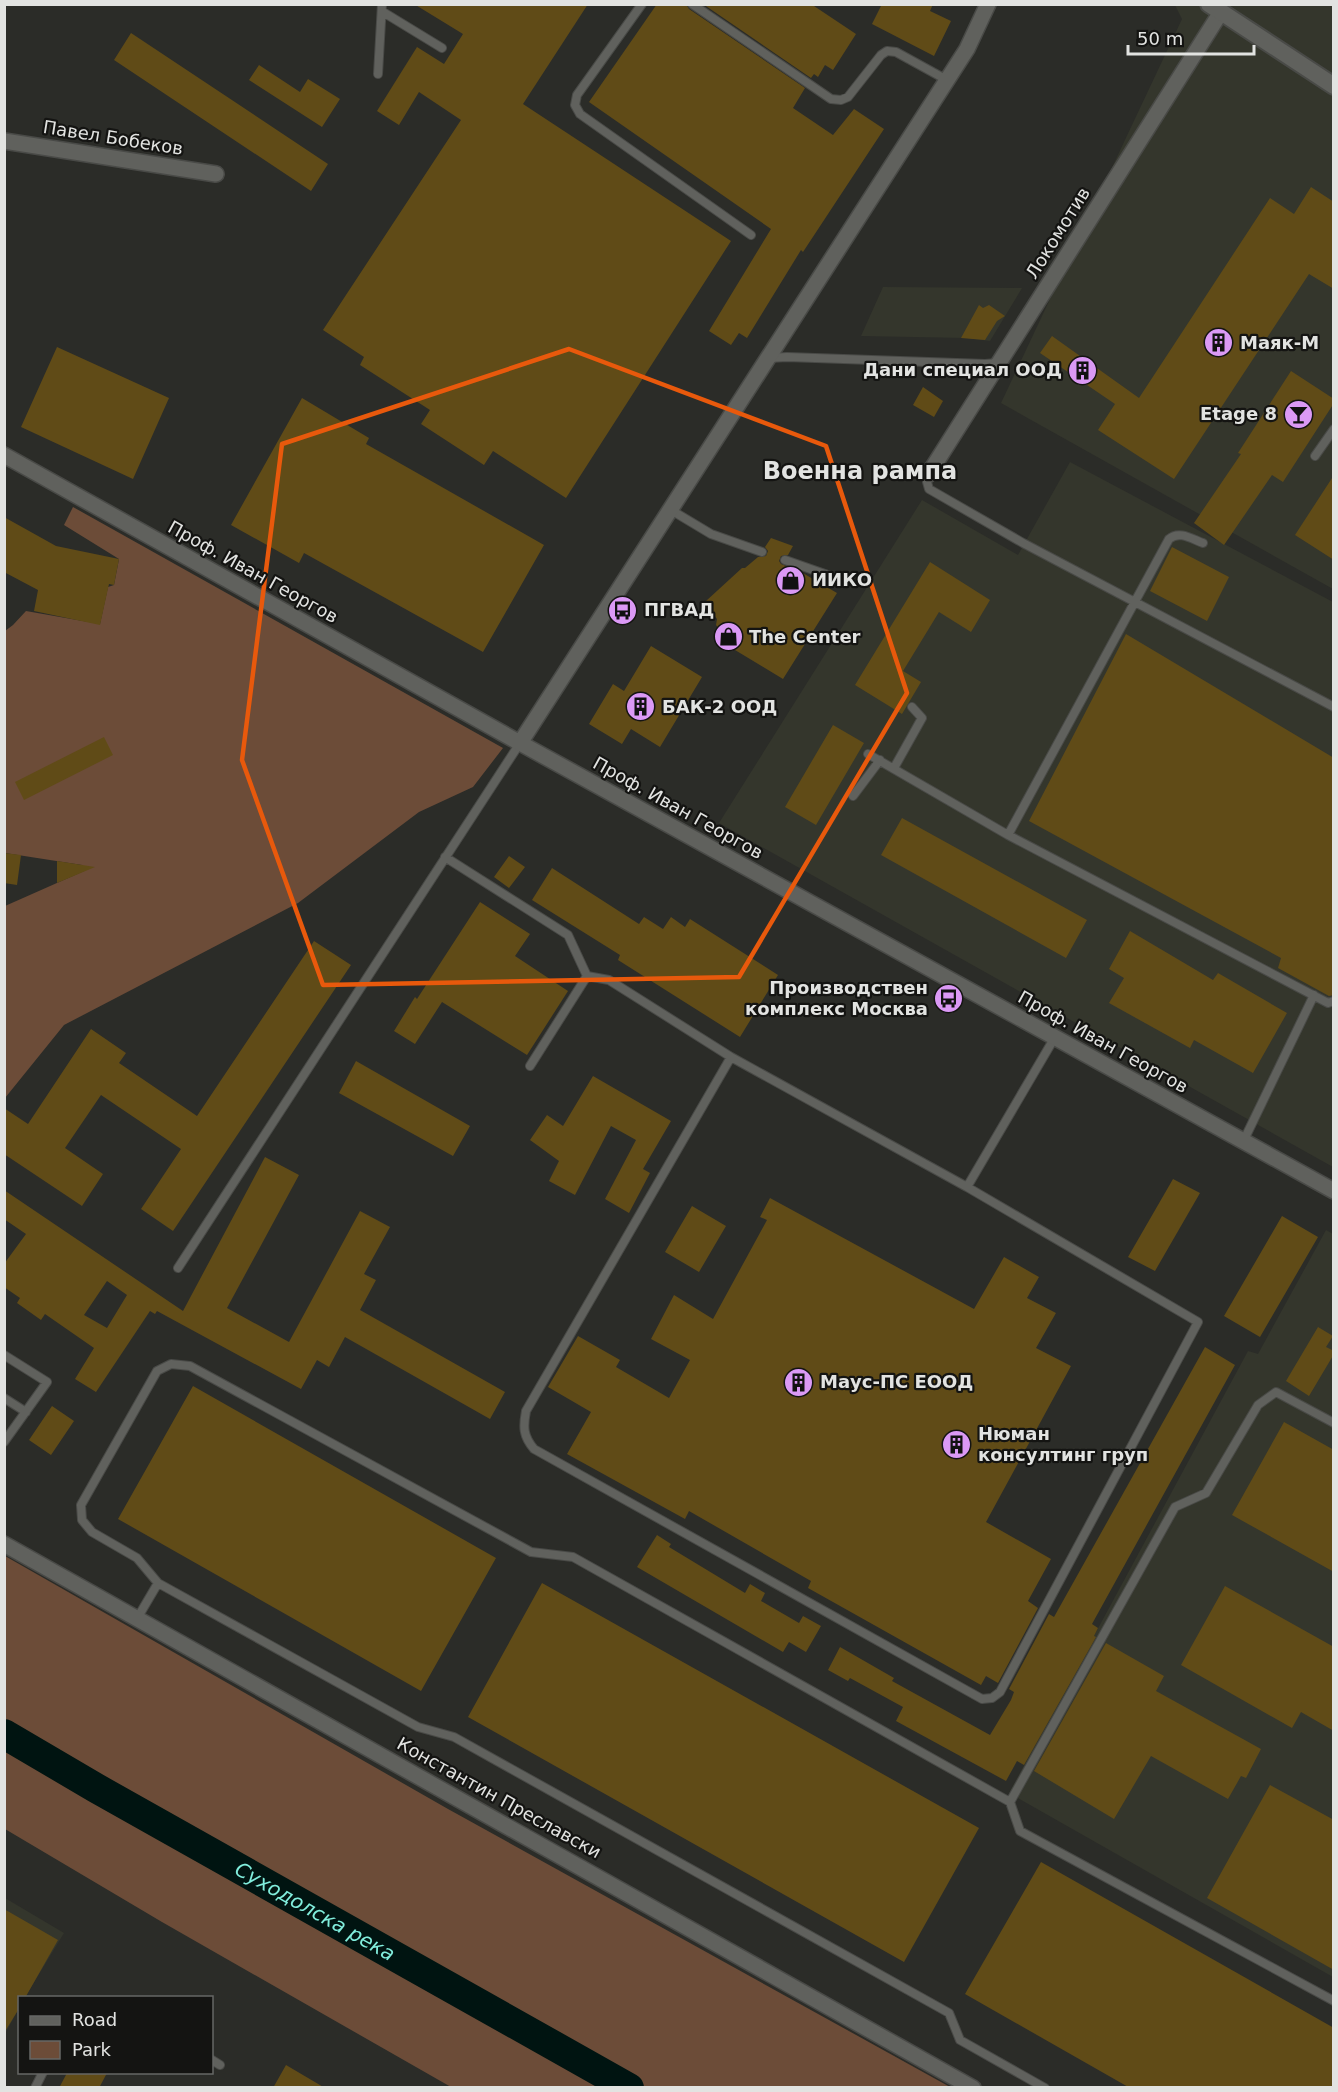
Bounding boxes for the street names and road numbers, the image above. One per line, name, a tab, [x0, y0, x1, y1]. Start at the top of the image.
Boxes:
street label: Павел Бобеков	[42, 116, 185, 159]
street label: Локомотив	[1021, 183, 1094, 282]
street label: Проф. Иван Георгов	[165, 516, 342, 627]
street label: Проф. Иван Георгов	[590, 752, 767, 863]
street label: Проф. Иван Георгов	[1015, 986, 1192, 1097]
street label: Константин Преславски	[394, 1733, 605, 1862]

